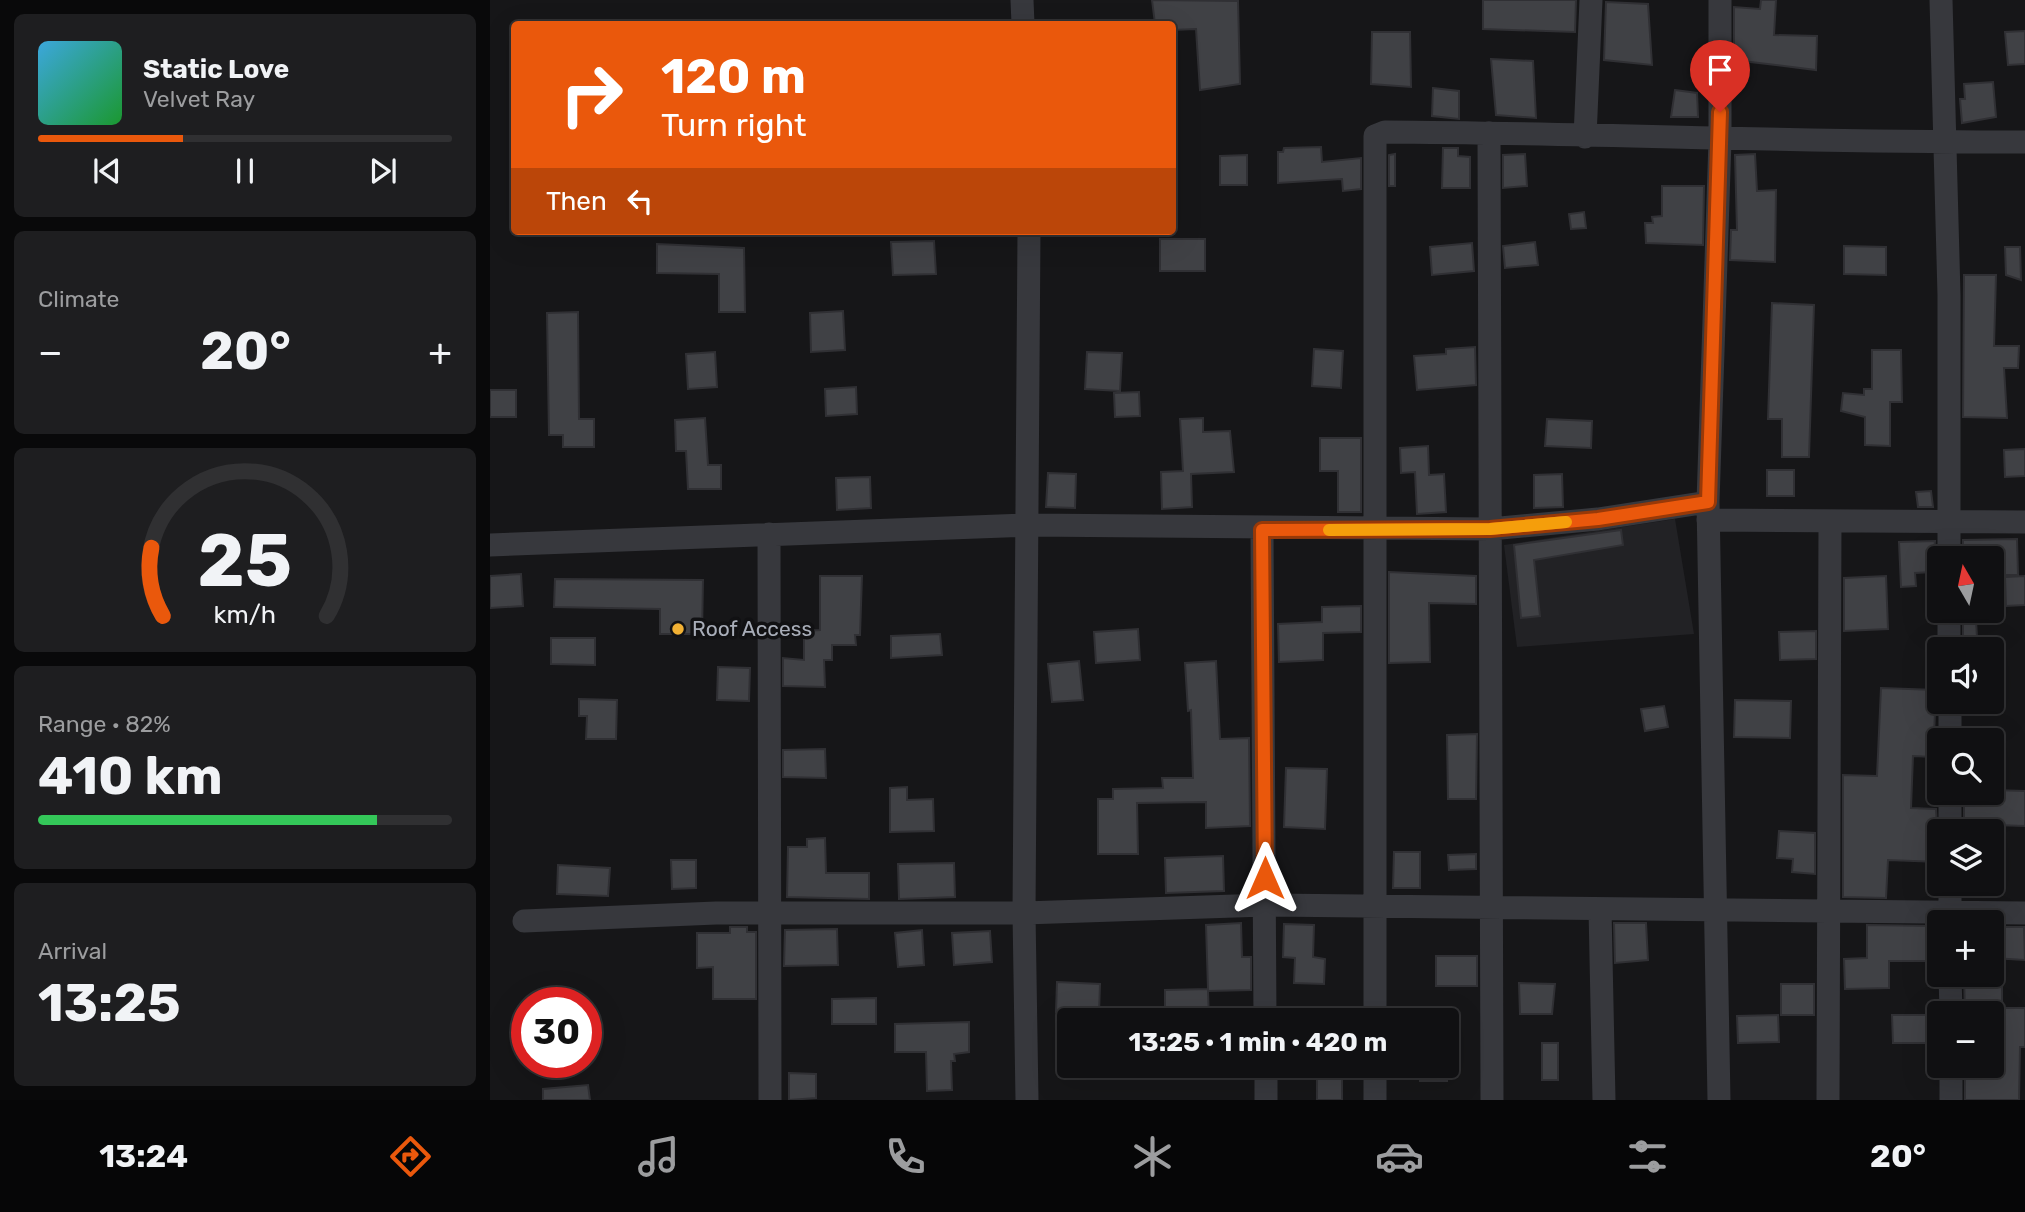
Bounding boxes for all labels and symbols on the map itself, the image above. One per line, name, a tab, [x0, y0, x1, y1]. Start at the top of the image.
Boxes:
pin	[1690, 40, 1750, 112]
north arrow	[1927, 546, 2004, 623]
place label: Roof Access	[692, 616, 812, 641]
marker: Roof Access	[670, 621, 686, 637]
position arrow	[1228, 841, 1302, 915]
speed limit sign: 30	[511, 987, 602, 1078]

